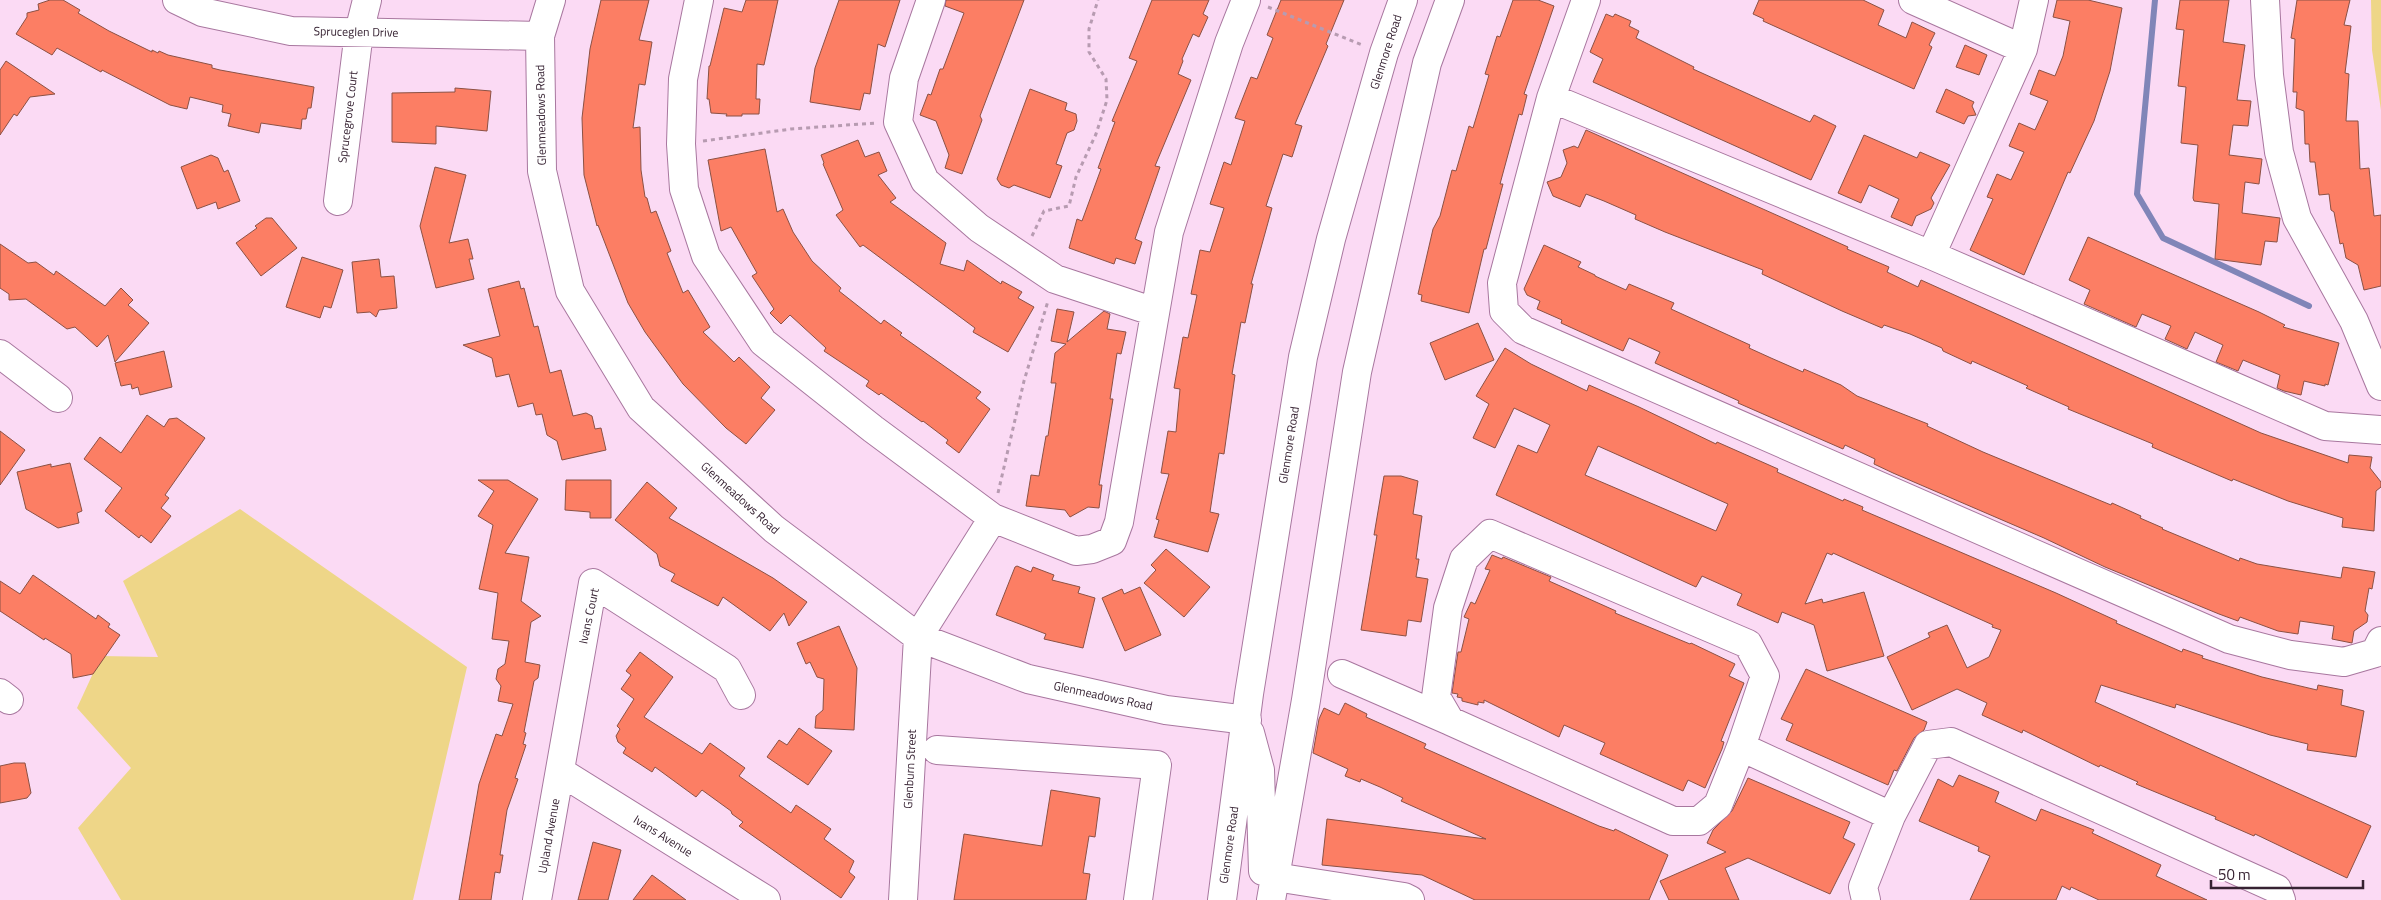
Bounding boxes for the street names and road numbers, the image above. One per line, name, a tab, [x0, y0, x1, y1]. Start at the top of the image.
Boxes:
street label: Glenmore Road	[1364, 12, 1407, 92]
street label: Spruceglen Drive	[313, 21, 399, 42]
street label: Glenmeadows Road	[530, 64, 551, 166]
street label: Sprucegrove Court	[332, 69, 363, 164]
street label: Glenmore Road	[1273, 405, 1304, 485]
street label: Glenmeadows Road	[697, 457, 784, 538]
street label: Ivans Court	[573, 585, 604, 646]
street label: Glenmeadows Road	[1052, 676, 1154, 715]
street label: Glenburn Street	[898, 728, 921, 809]
street label: Upland Avenue	[533, 797, 564, 875]
street label: Glenmore Road	[1214, 805, 1243, 885]
street label: Ivans Avenue	[630, 810, 697, 861]

